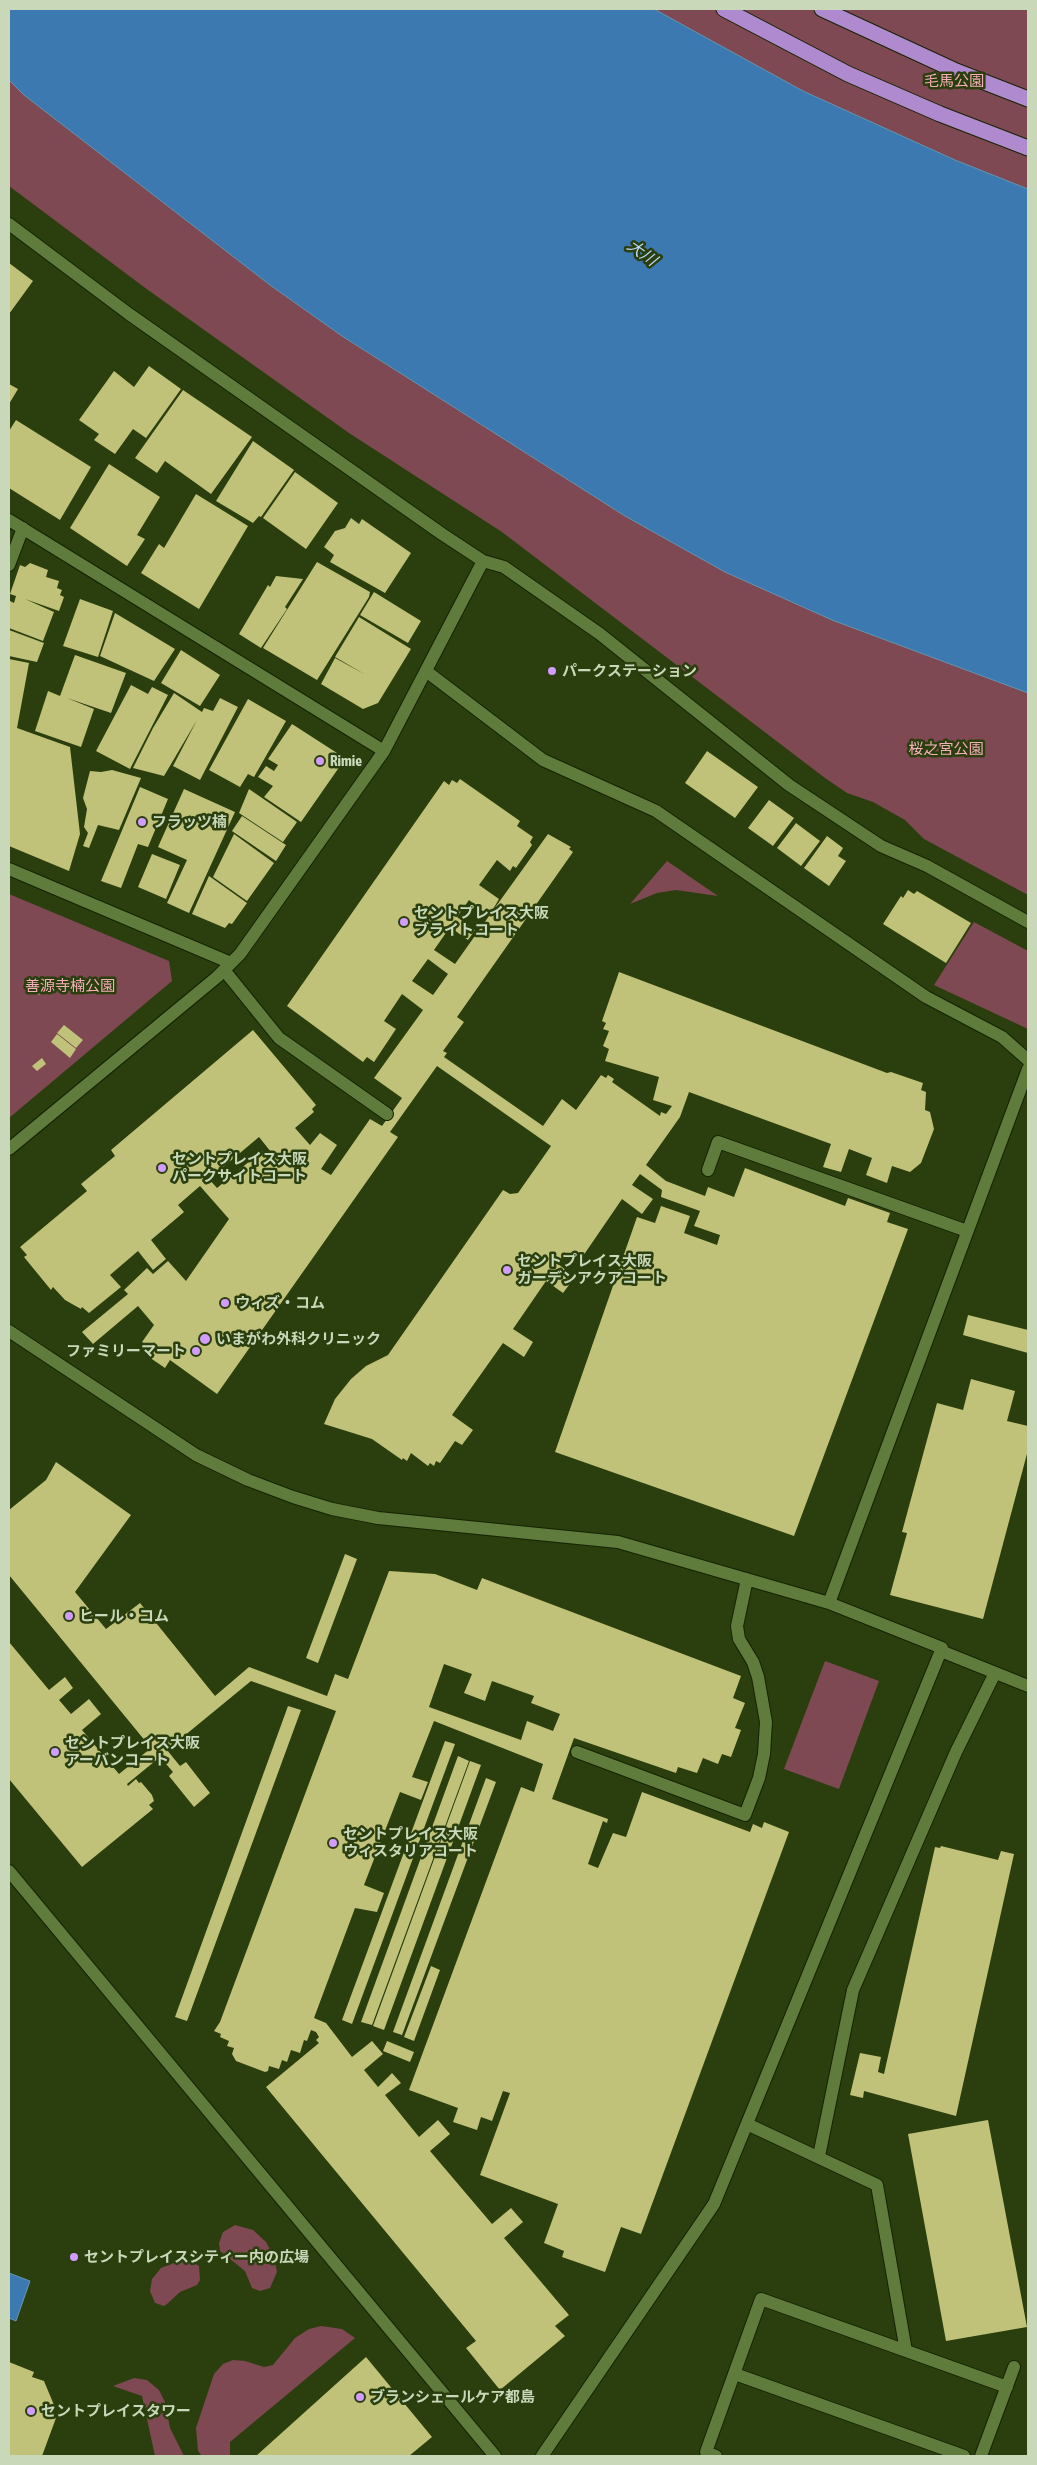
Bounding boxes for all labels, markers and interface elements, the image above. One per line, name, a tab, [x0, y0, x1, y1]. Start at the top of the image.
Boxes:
park label: 毛馬公園	[924, 72, 984, 90]
water label: 大川	[623, 236, 661, 270]
place label: パークステーション	[562, 662, 697, 680]
marker: パークステーション	[546, 665, 558, 677]
park label: 桜之宮公園	[909, 740, 983, 758]
place label: Rimie	[330, 752, 362, 770]
marker: Rimie	[314, 755, 326, 767]
place label: フラッツ楠	[152, 813, 227, 831]
marker: フラッツ楠	[136, 816, 148, 828]
place label: セントプレイス大阪 ブライトコート	[414, 904, 549, 939]
marker: セントプレイス大阪 ブライトコート	[398, 916, 410, 928]
park label: 善源寺楠公園	[25, 977, 115, 995]
place label: セントプレイス大阪 パークサイトコート	[172, 1150, 307, 1185]
marker: セントプレイス大阪 パークサイトコート	[156, 1162, 168, 1174]
place label: セントプレイス大阪 ガーデンアクアコート	[517, 1252, 667, 1287]
marker: セントプレイス大阪 ガーデンアクアコート	[501, 1264, 513, 1276]
place label: ウィズ・コム	[235, 1294, 325, 1312]
marker: ウィズ・コム	[219, 1297, 231, 1309]
place label: いまがわ外科クリニック	[216, 1330, 381, 1348]
marker: いまがわ外科クリニック	[198, 1332, 212, 1346]
place label: ファミリーマート	[66, 1342, 186, 1360]
marker: ファミリーマート	[190, 1345, 202, 1357]
place label: ヒール・コム	[79, 1607, 169, 1625]
marker: ヒール・コム	[63, 1610, 75, 1622]
place label: セントプレイス大阪 アーバンコート	[65, 1734, 200, 1769]
marker: セントプレイス大阪 アーバンコート	[49, 1746, 61, 1758]
place label: セントプレイス大阪 ウィスタリアコート	[343, 1825, 478, 1860]
marker: セントプレイス大阪 ウィスタリアコート	[327, 1837, 339, 1849]
place label: セントプレイスシティー内の広場	[84, 2248, 309, 2266]
marker: セントプレイスシティー内の広場	[68, 2251, 80, 2263]
place label: ブランシェールケア都島	[370, 2388, 535, 2406]
marker: ブランシェールケア都島	[354, 2391, 366, 2403]
place label: セントプレイスタワー	[41, 2402, 191, 2420]
marker: セントプレイスタワー	[25, 2405, 37, 2417]

